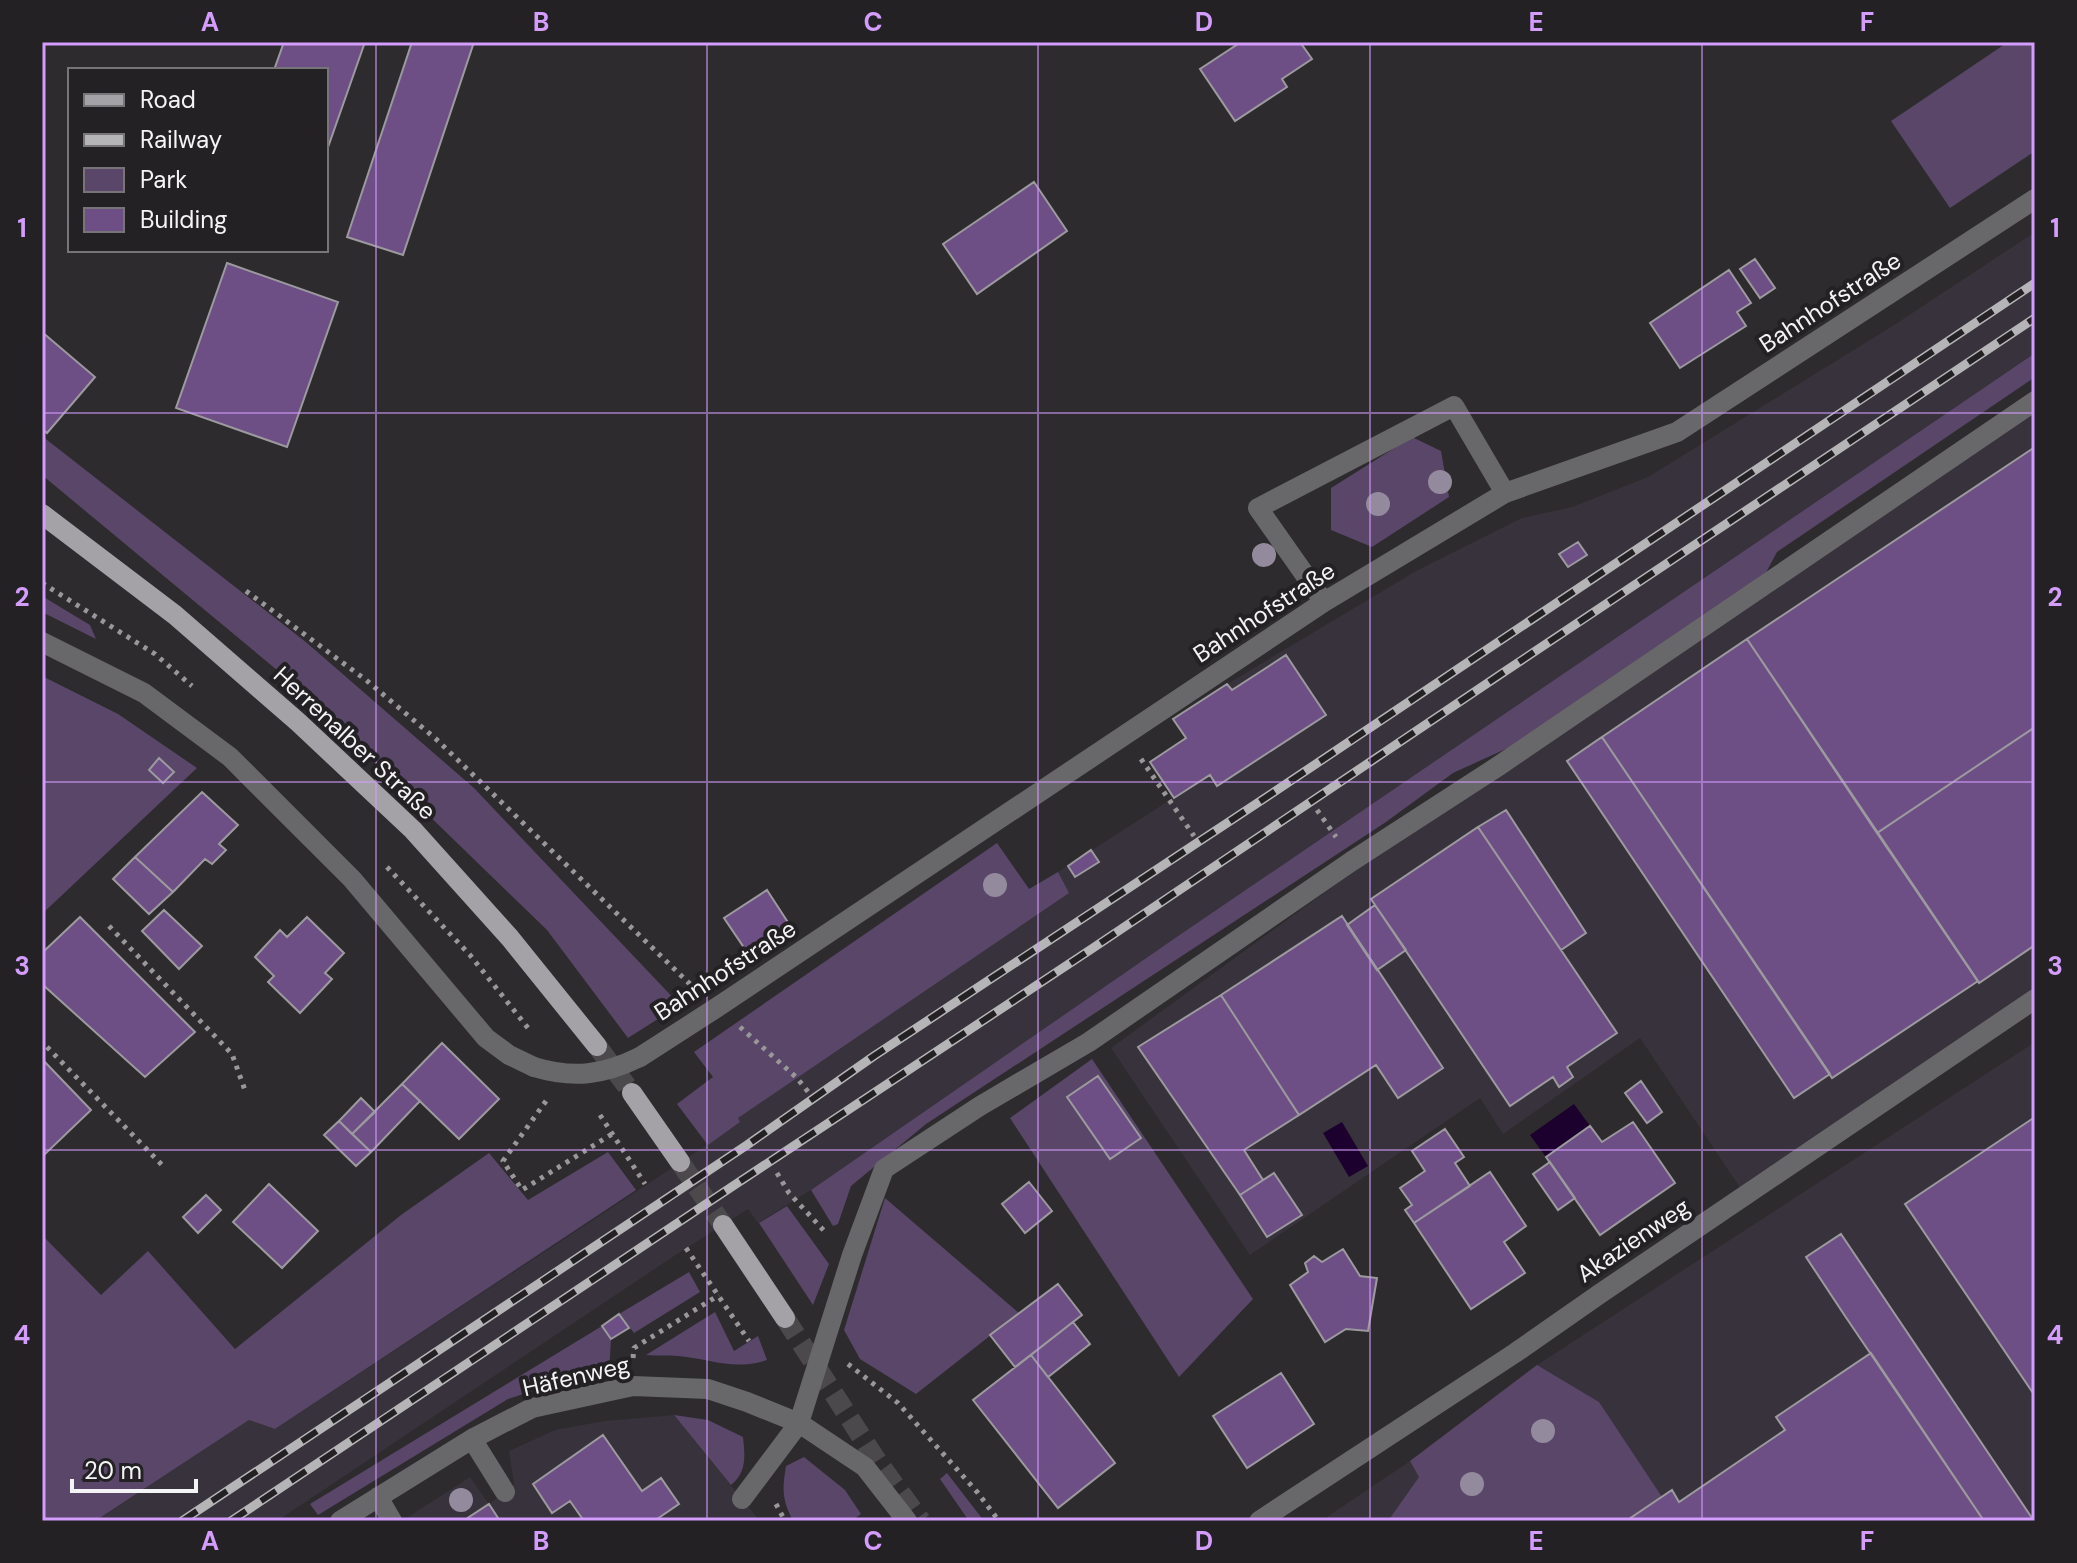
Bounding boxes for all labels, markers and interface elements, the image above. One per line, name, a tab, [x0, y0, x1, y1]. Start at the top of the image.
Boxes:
text: A	[201, 5, 219, 39]
text: B	[533, 5, 549, 39]
text: C	[863, 5, 883, 39]
text: D	[1195, 5, 1213, 39]
text: E	[1528, 5, 1544, 39]
text: F	[1860, 5, 1874, 39]
legend	[68, 68, 328, 252]
text: Road	[140, 84, 196, 115]
text: Railway	[140, 124, 222, 155]
text: Park	[140, 164, 187, 195]
text: Building	[140, 204, 227, 235]
text: 1	[17, 211, 27, 245]
text: 1	[2050, 211, 2060, 245]
street label: Bahnhofstraße	[1753, 245, 1907, 359]
street label: Bahnhofstraße	[1187, 555, 1341, 669]
text: 2	[14, 580, 30, 614]
text: 2	[2047, 580, 2063, 614]
street label: Herrenalber Straße	[267, 660, 443, 826]
street label: Bahnhofstraße	[648, 913, 802, 1027]
text: 3	[14, 949, 30, 983]
text: 3	[2047, 949, 2063, 983]
street label: Akazienweg	[1570, 1191, 1696, 1289]
text: 4	[14, 1318, 30, 1352]
text: 4	[2047, 1318, 2063, 1352]
street label: Häfenweg	[519, 1349, 633, 1403]
scale bar	[72, 1443, 196, 1493]
text: 20 m	[84, 1455, 142, 1486]
text: A	[201, 1524, 219, 1558]
text: B	[533, 1524, 549, 1558]
text: C	[863, 1524, 883, 1558]
text: D	[1195, 1524, 1213, 1558]
text: E	[1528, 1524, 1544, 1558]
text: F	[1860, 1524, 1874, 1558]

